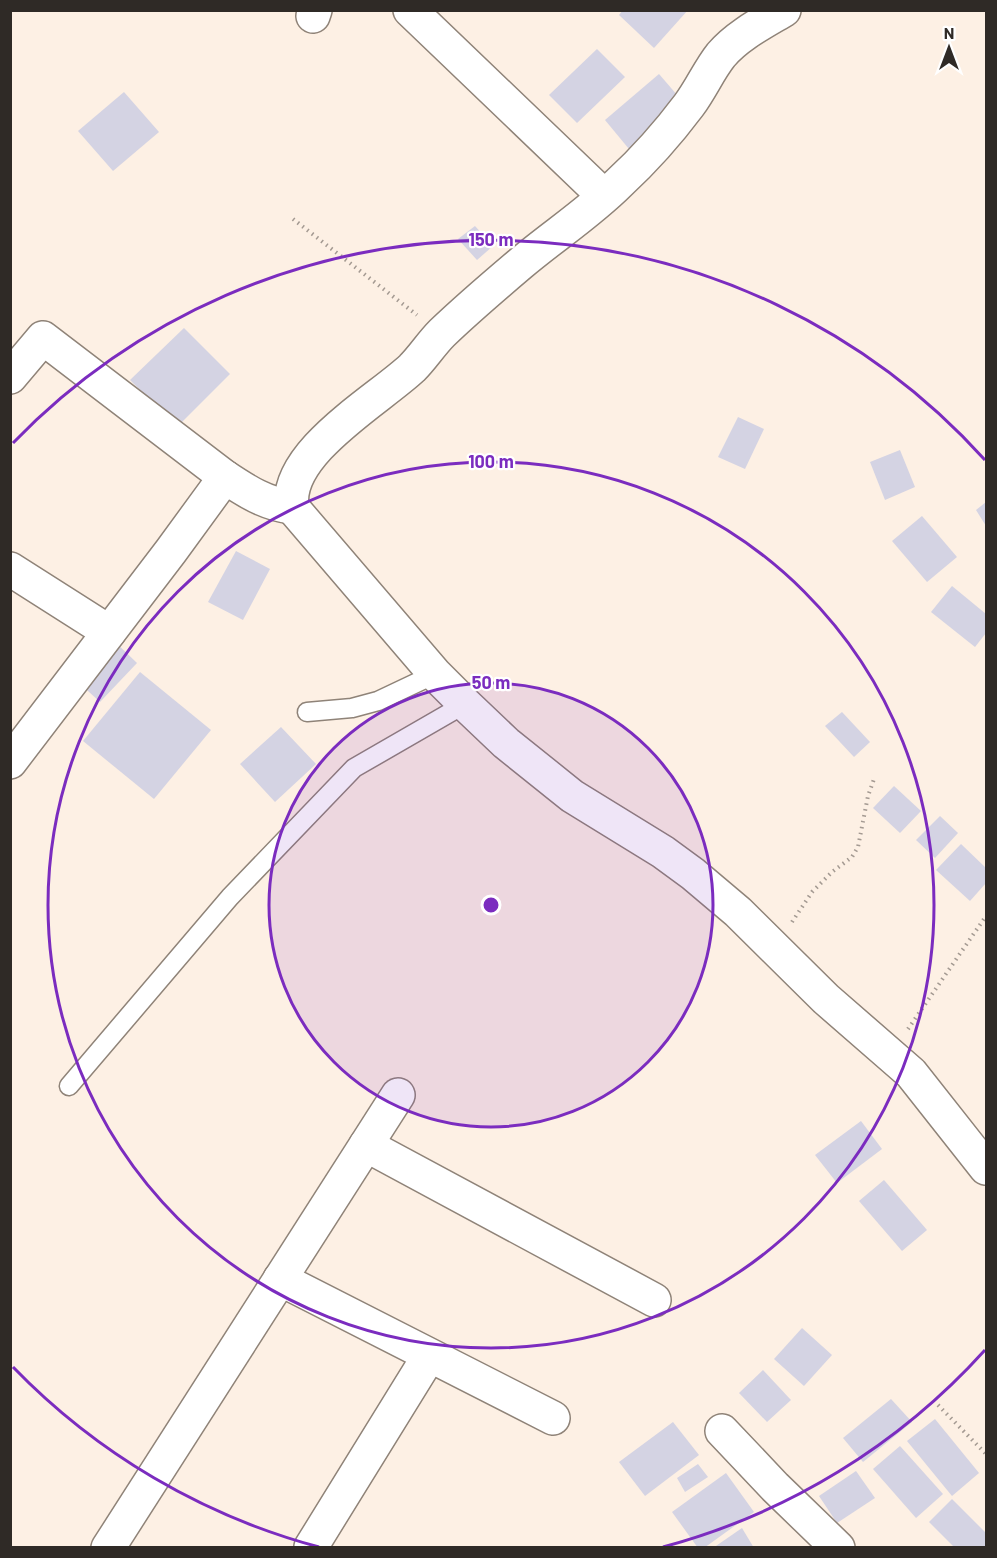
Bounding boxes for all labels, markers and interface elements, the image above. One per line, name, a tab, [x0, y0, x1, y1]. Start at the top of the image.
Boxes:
north arrow	[919, 18, 979, 78]
text: N	[944, 23, 954, 42]
text: 150 m	[469, 228, 513, 250]
text: 100 m	[468, 450, 514, 472]
text: 50 m	[472, 671, 510, 693]
centre of rings	[481, 895, 501, 915]

